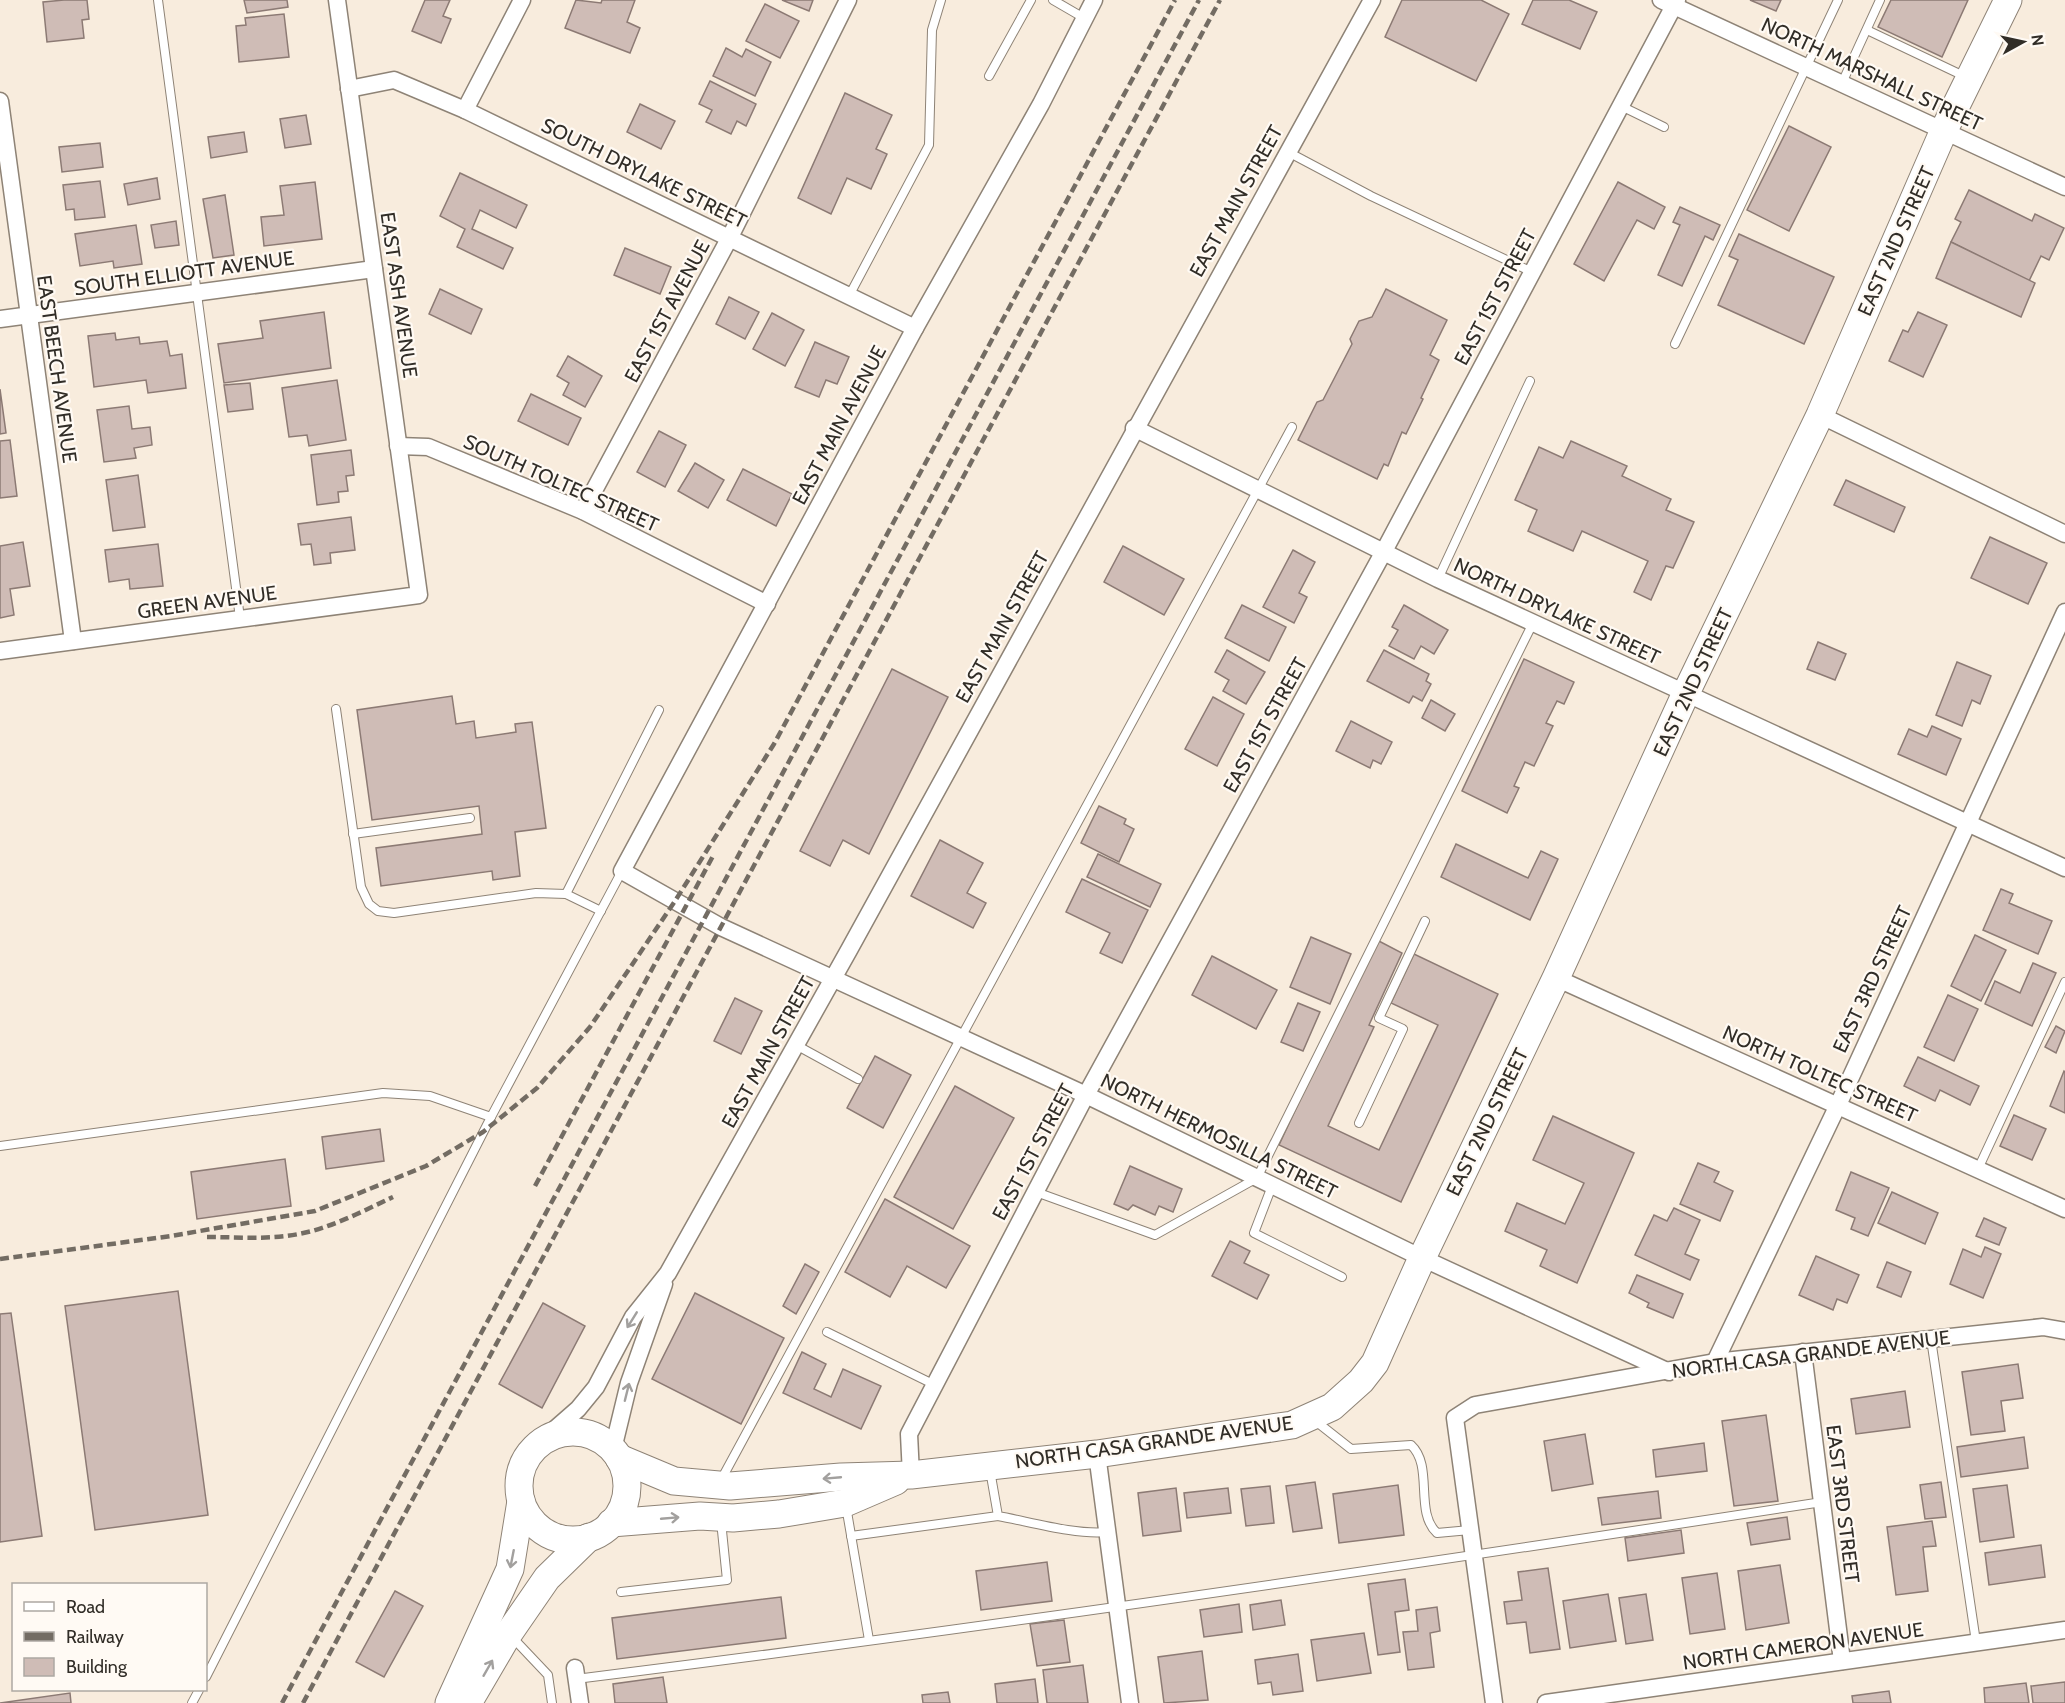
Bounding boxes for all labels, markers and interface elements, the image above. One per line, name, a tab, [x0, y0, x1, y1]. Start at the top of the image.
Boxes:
street label: NORTH MARSHALL STREET	[1758, 12, 1987, 136]
north arrow	[1993, 12, 2053, 72]
text: N	[2027, 33, 2048, 47]
street label: SOUTH DRYLAKE STREET	[538, 113, 751, 233]
street label: EAST MAIN STREET	[1184, 121, 1288, 281]
street label: EAST 2ND STREET	[1852, 162, 1940, 319]
street label: EAST ASH AVENUE	[375, 211, 423, 379]
street label: EAST 1ST STREET	[1449, 224, 1541, 369]
street label: EAST 1ST AVENUE	[619, 236, 715, 386]
street label: SOUTH ELLIOTT AVENUE	[72, 246, 296, 300]
street label: EAST BEECH AVENUE	[32, 274, 82, 464]
street label: EAST MAIN AVENUE	[787, 341, 891, 509]
street label: SOUTH TOLTEC STREET	[460, 429, 662, 537]
street label: EAST MAIN STREET	[950, 547, 1054, 707]
street label: NORTH DRYLAKE STREET	[1450, 553, 1664, 670]
street label: GREEN AVENUE	[136, 580, 278, 624]
street label: EAST 2ND STREET	[1648, 604, 1738, 760]
street label: EAST 1ST STREET	[1218, 653, 1312, 797]
street label: EAST 3RD STREET	[1827, 901, 1917, 1056]
street label: EAST MAIN STREET	[716, 972, 820, 1132]
street label: NORTH TOLTEC STREET	[1719, 1020, 1921, 1128]
street label: EAST 2ND STREET	[1441, 1044, 1533, 1200]
street label: NORTH HERMOSILLA STREET	[1097, 1068, 1342, 1204]
street label: EAST 1ST STREET	[987, 1079, 1079, 1224]
one-way arrow	[626, 1311, 638, 1327]
street label: NORTH CASA GRANDE AVENUE	[1671, 1325, 1951, 1383]
one-way arrow	[621, 1383, 633, 1402]
street label: NORTH CASA GRANDE AVENUE	[1014, 1411, 1294, 1473]
street label: EAST 3RD STREET	[1821, 1423, 1865, 1585]
one-way arrow	[823, 1473, 842, 1484]
one-way arrow	[659, 1512, 679, 1523]
one-way arrow	[506, 1548, 517, 1568]
legend	[12, 1583, 207, 1691]
text: Road	[66, 1596, 105, 1618]
street label: NORTH CAMERON AVENUE	[1681, 1617, 1925, 1675]
text: Railway	[66, 1626, 124, 1648]
text: Building	[66, 1656, 128, 1678]
one-way arrow	[483, 1660, 495, 1677]

